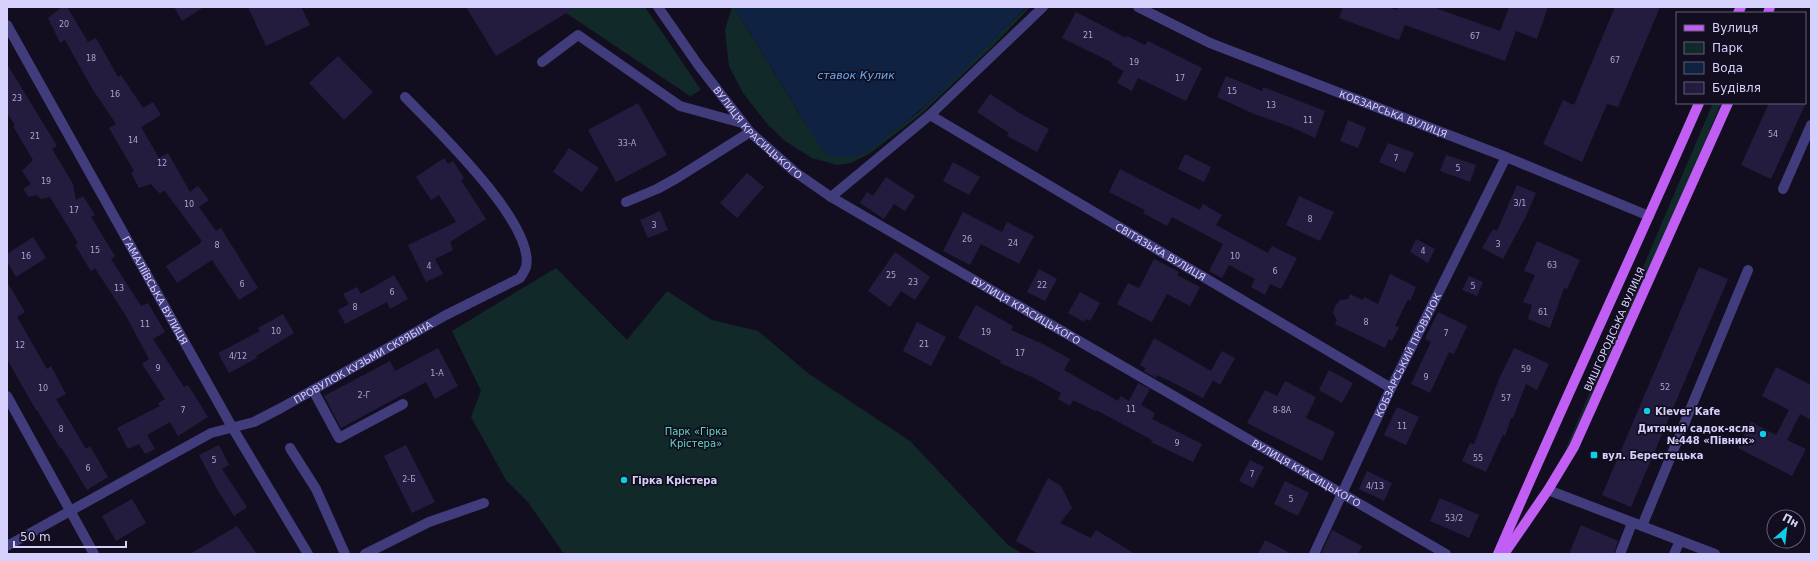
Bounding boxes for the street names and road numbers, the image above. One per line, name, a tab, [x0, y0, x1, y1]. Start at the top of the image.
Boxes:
street label: ВУЛИЦЯ КРАСИЦЬКОГО	[711, 84, 804, 181]
street label: КОБЗАРСЬКА ВУЛИЦЯ	[1338, 88, 1449, 140]
street label: СВІТЯЗЬКА ВУЛИЦЯ	[1113, 221, 1207, 283]
street label: ГАМАЛІЇВСЬКА ВУЛИЦЯ	[120, 234, 190, 347]
street label: ВИШГОРОДСЬКА ВУЛИЦЯ	[1582, 266, 1647, 393]
street label: ВУЛИЦЯ КРАСИЦЬКОГО	[970, 275, 1082, 347]
street label: КОБЗАРСЬКИЙ ПРОВУЛОК	[1373, 291, 1443, 419]
street label: ПРОВУЛОК КУЗЬМИ СКРЯБІНА	[292, 319, 434, 406]
street label: ВУЛИЦЯ КРАСИЦЬКОГО	[1250, 438, 1363, 509]

